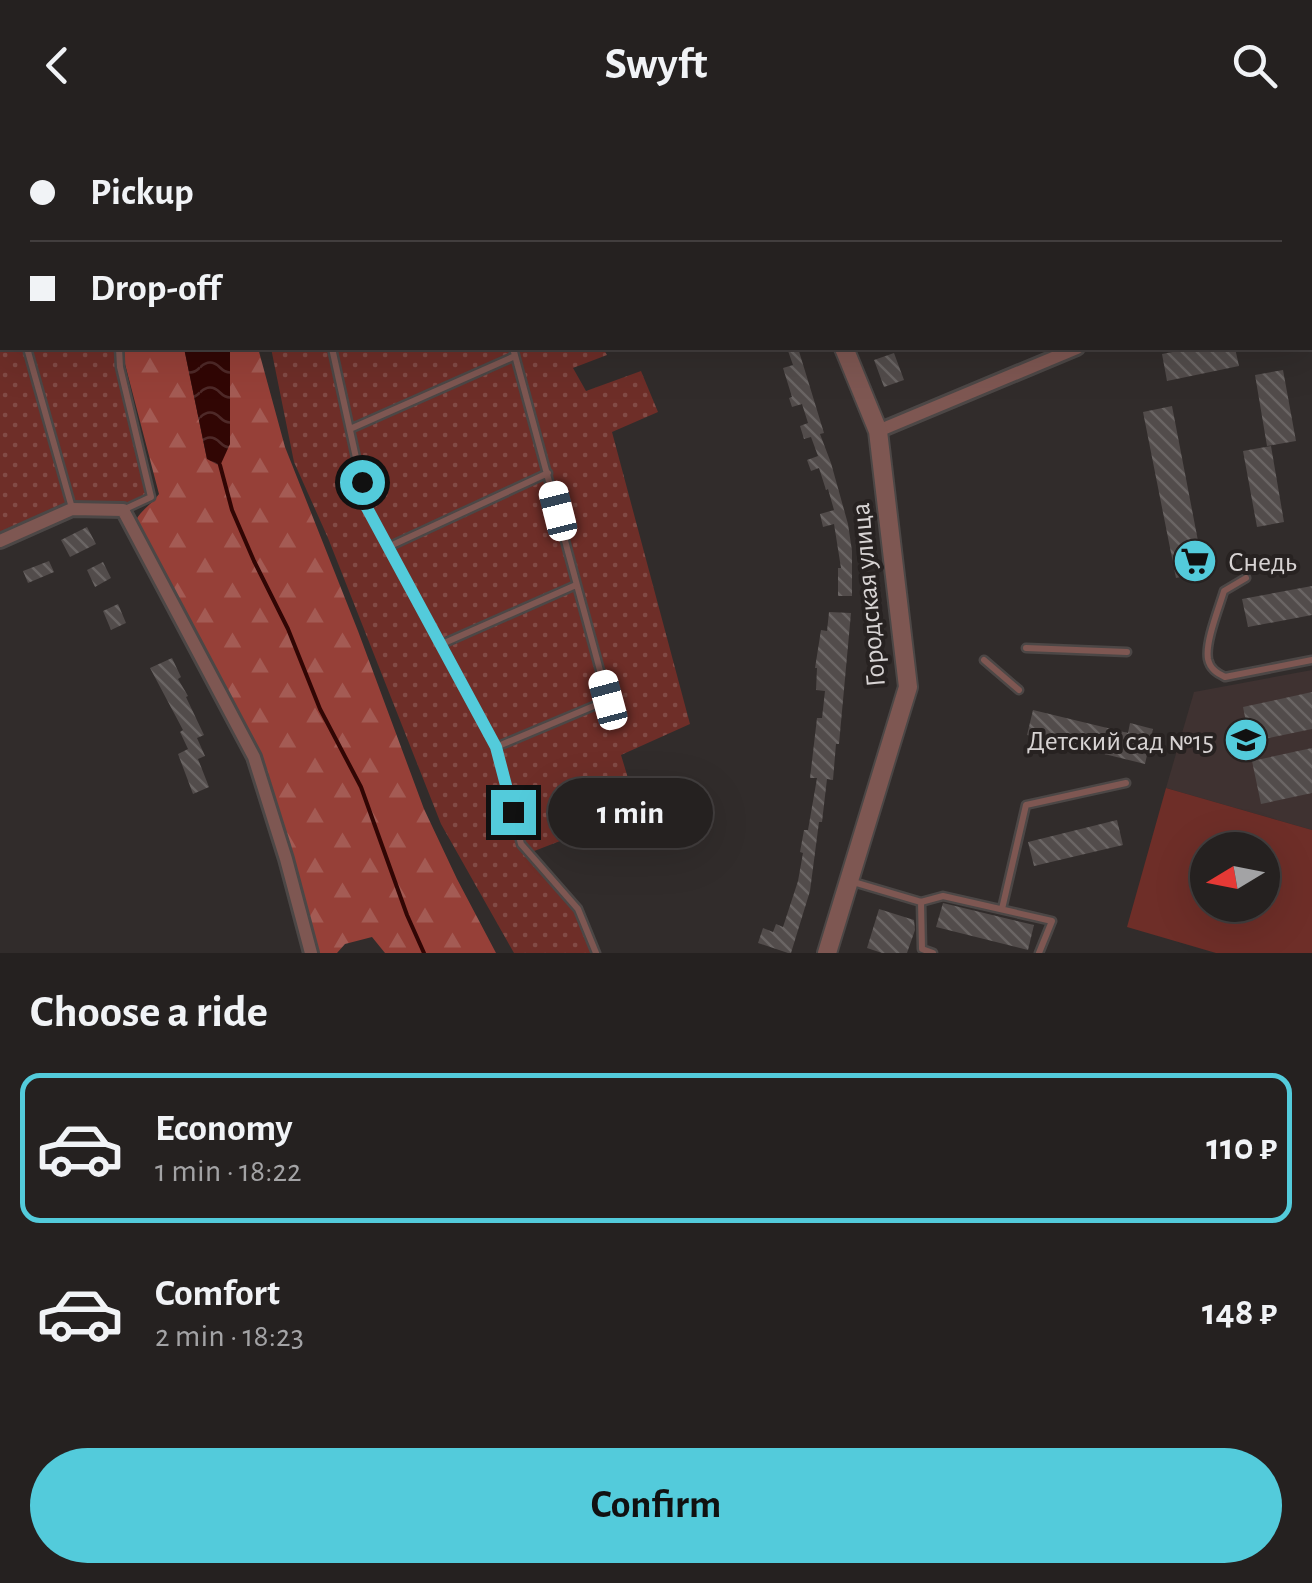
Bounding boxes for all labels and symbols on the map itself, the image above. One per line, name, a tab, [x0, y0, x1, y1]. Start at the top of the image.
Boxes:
route start	[340, 460, 385, 505]
car	[536, 478, 580, 544]
street label: Городская улица	[847, 501, 891, 688]
supermarket icon: Снедь	[1172, 538, 1218, 584]
place label: Снедь	[1228, 549, 1297, 577]
car	[586, 667, 630, 733]
school or university icon: Детский сад №15	[1223, 717, 1269, 763]
place label: Детский сад №15	[1027, 728, 1214, 756]
callout: 1 min	[548, 777, 713, 847]
route end	[491, 790, 536, 835]
north arrow	[1190, 832, 1280, 922]

